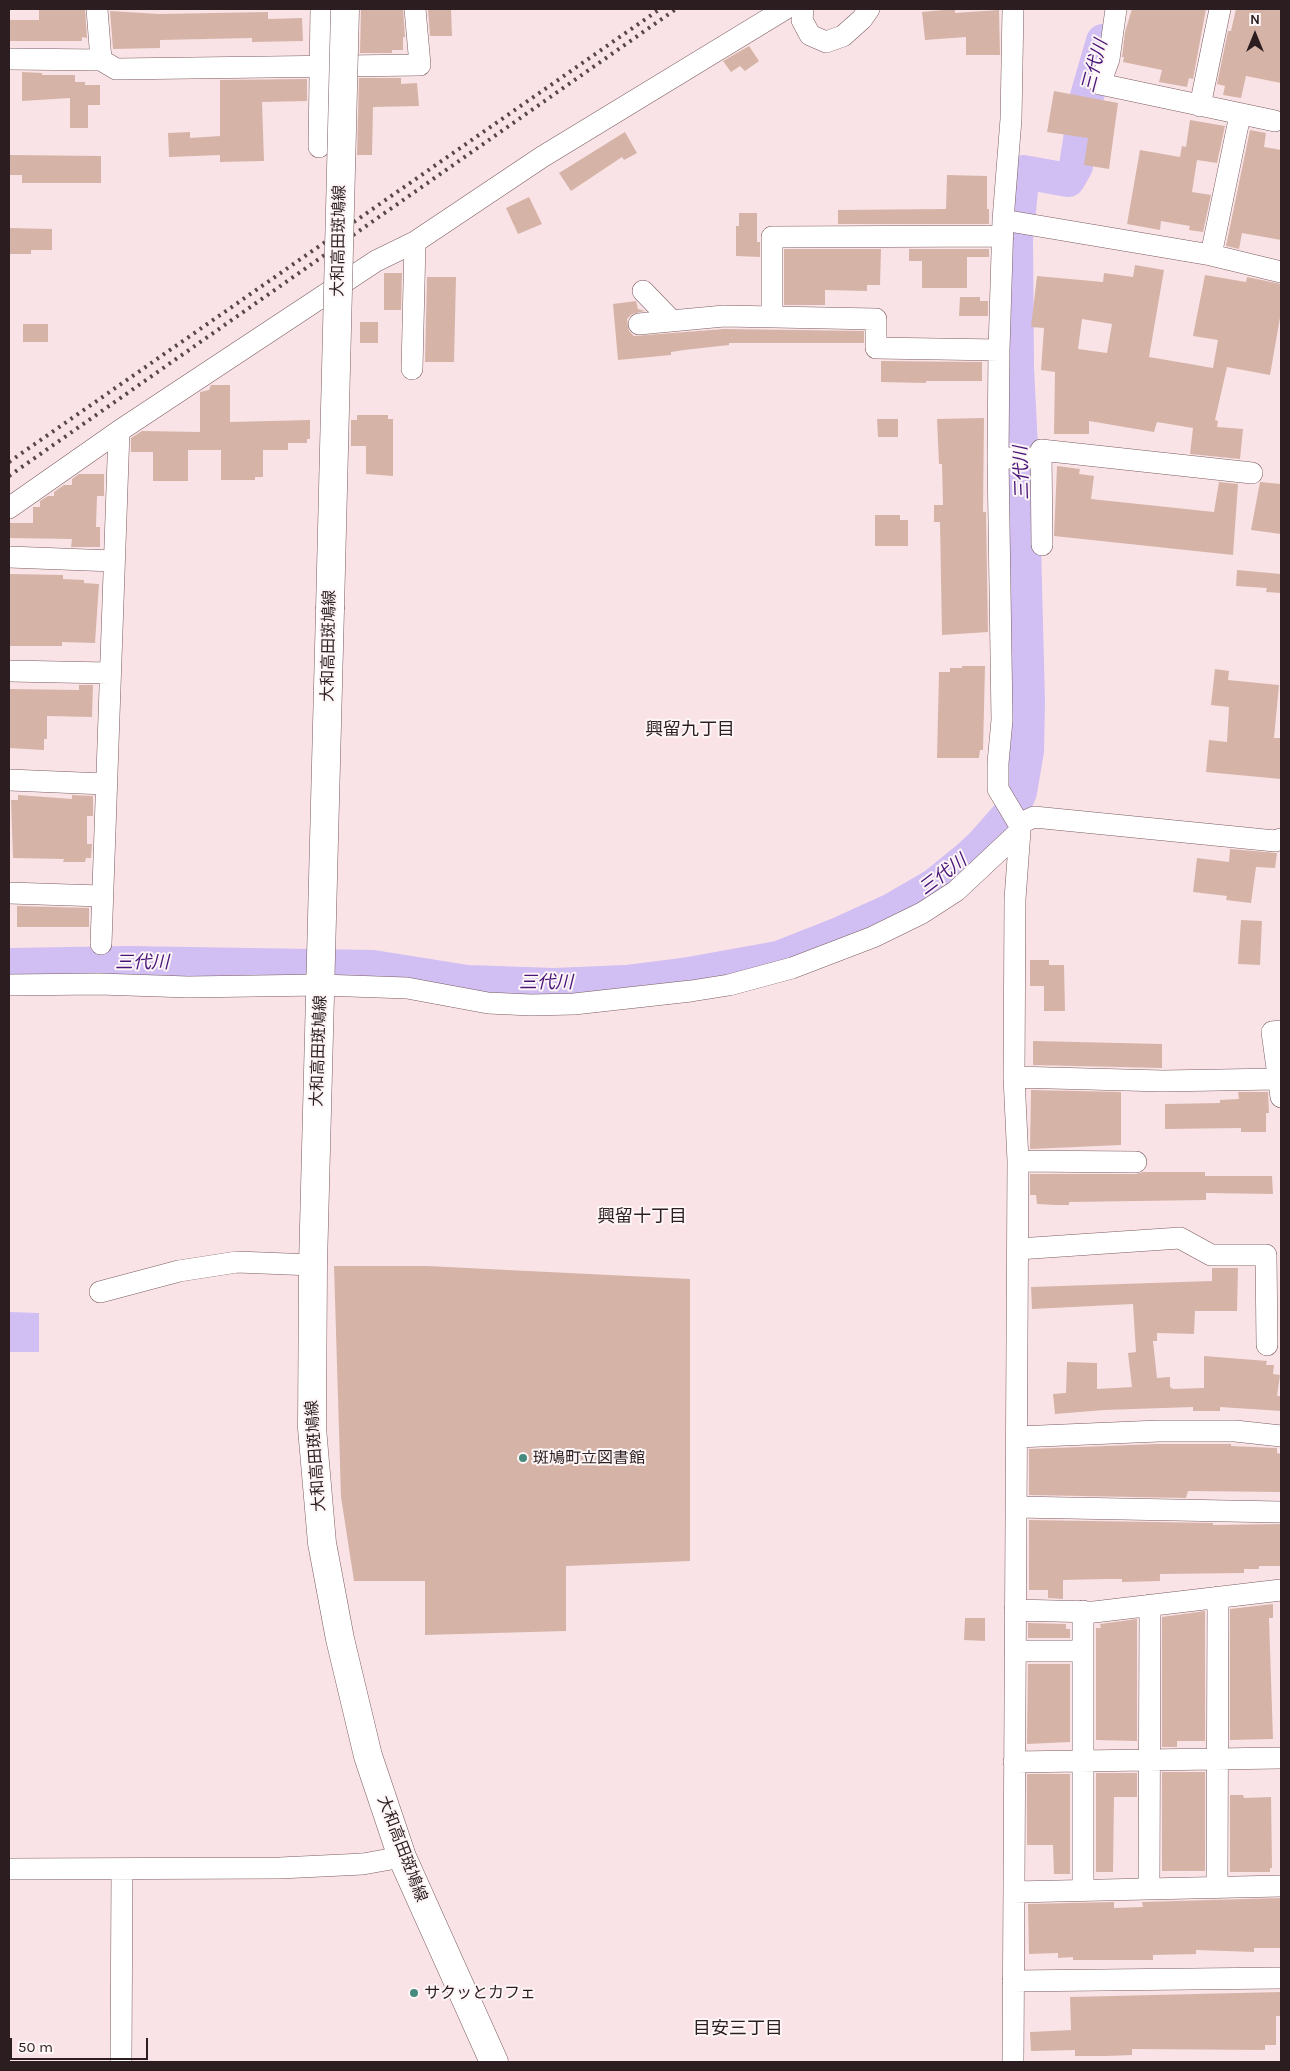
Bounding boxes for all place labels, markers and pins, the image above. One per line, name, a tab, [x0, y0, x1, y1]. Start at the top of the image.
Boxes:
place label: 斑鳩町立図書館	[533, 1448, 645, 1468]
marker: 斑鳩町立図書館	[517, 1452, 529, 1464]
place label: サクッとカフェ	[424, 1983, 536, 2003]
marker: サクッとカフェ	[408, 1987, 420, 1999]

